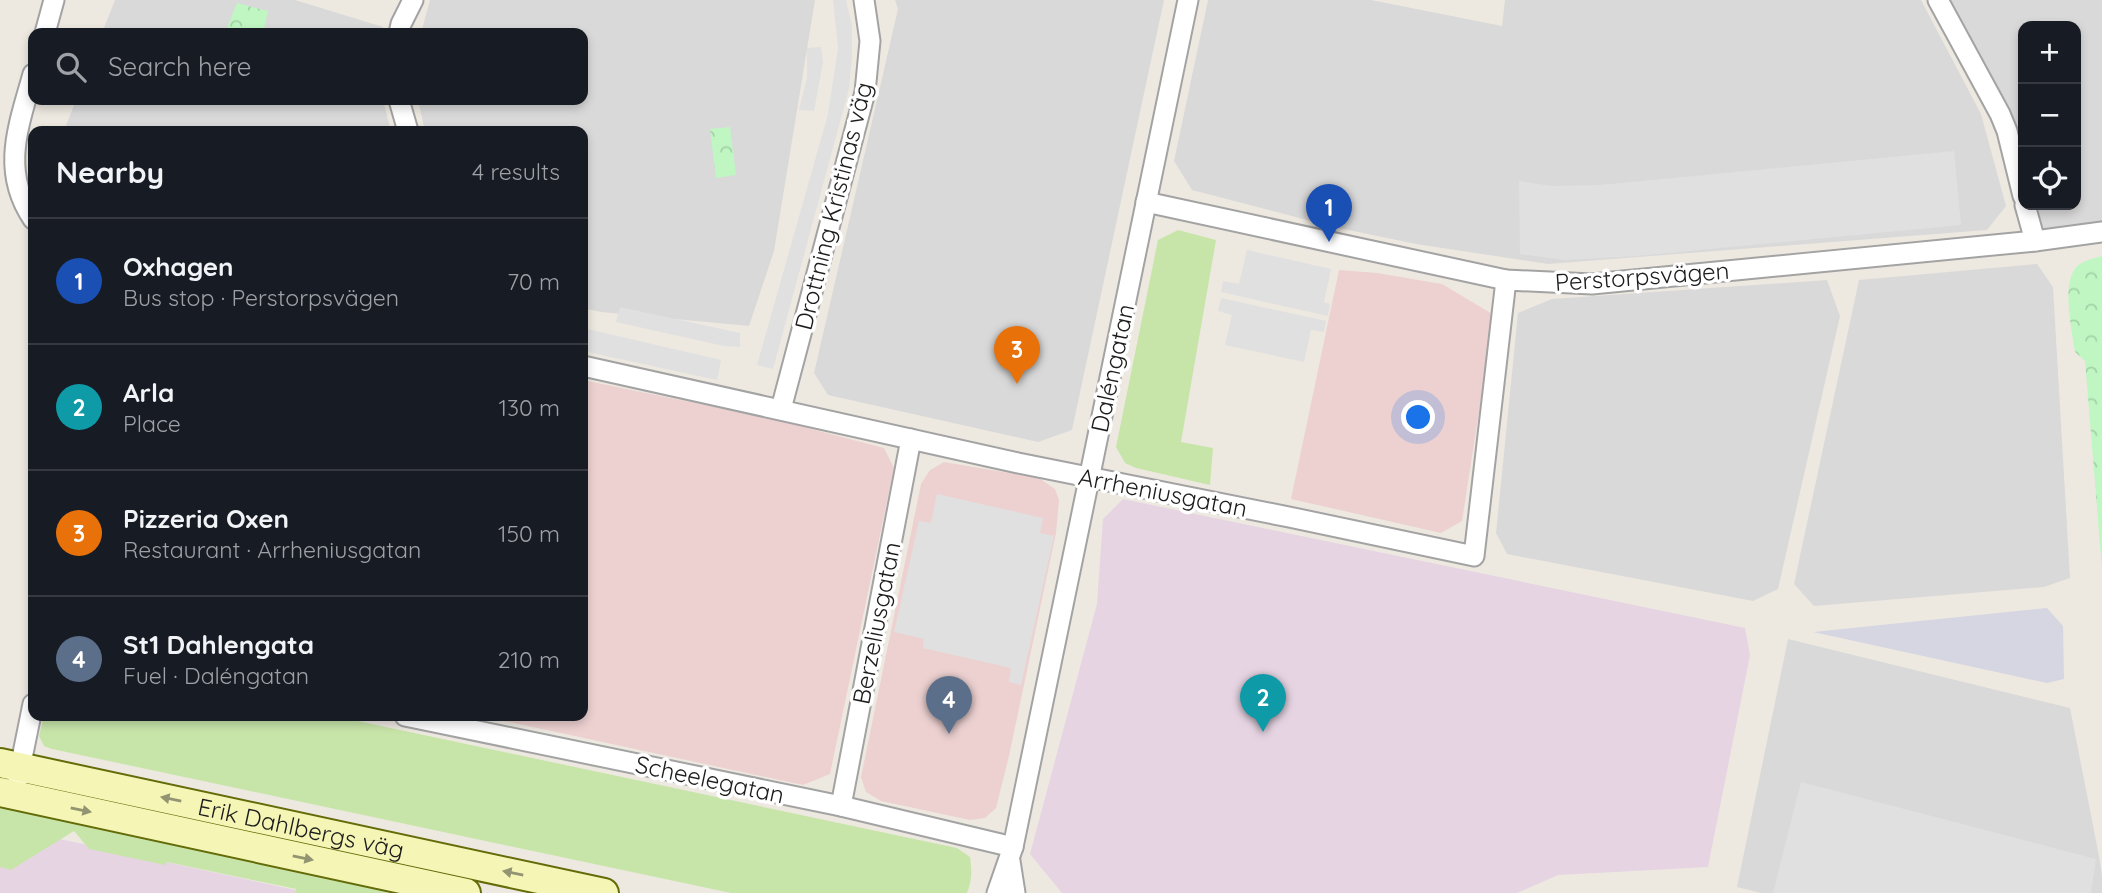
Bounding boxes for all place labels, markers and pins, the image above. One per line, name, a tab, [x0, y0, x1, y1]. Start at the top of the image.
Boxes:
pin: 1	[1306, 184, 1352, 242]
pin: 3	[994, 326, 1040, 384]
pin: 2	[1240, 674, 1286, 732]
pin: 4	[926, 676, 972, 734]

